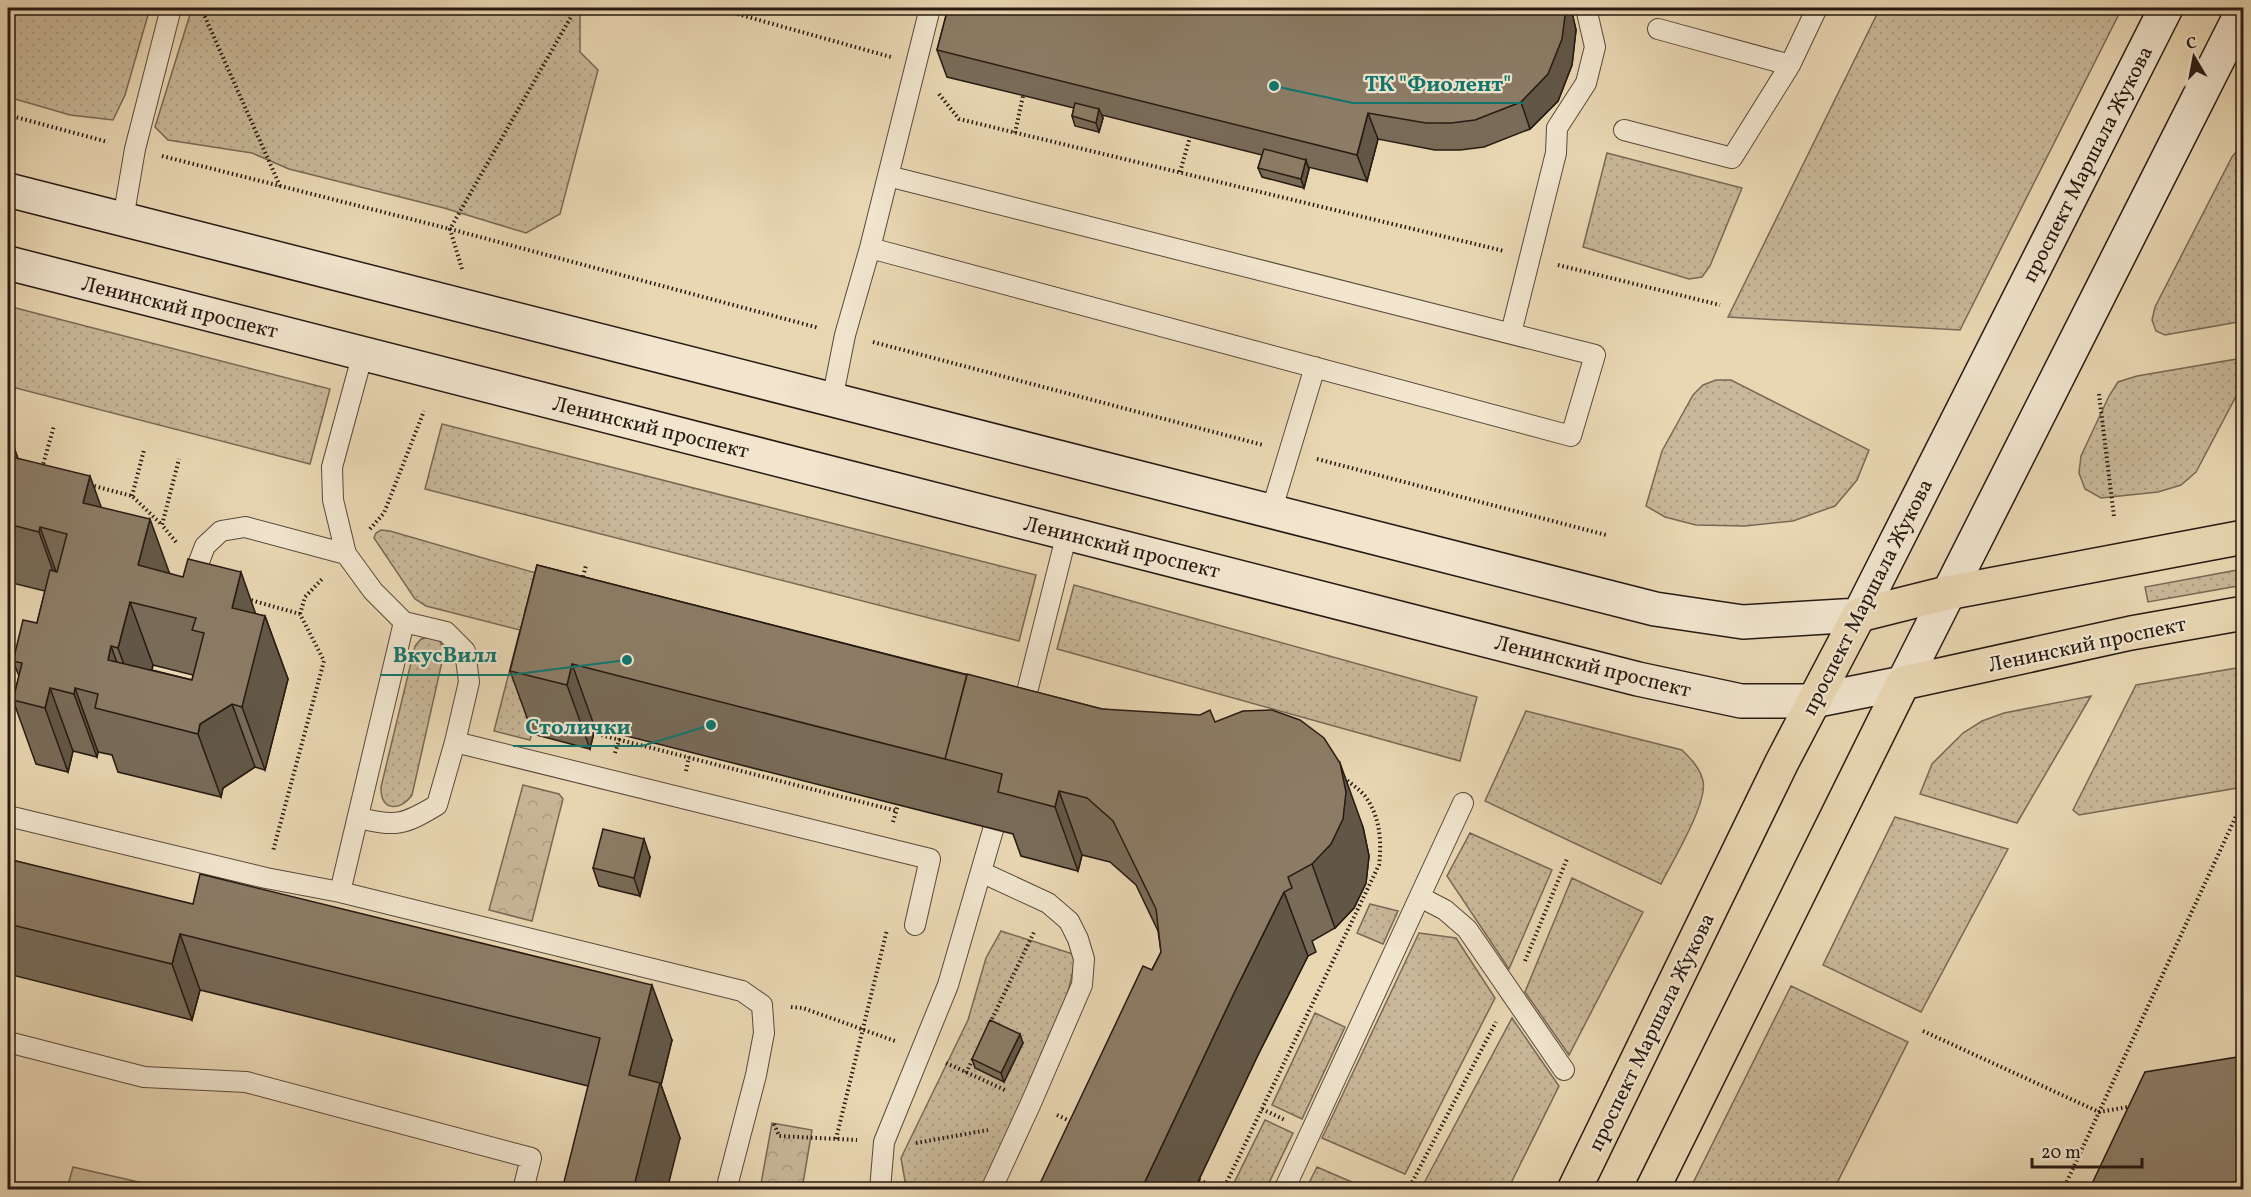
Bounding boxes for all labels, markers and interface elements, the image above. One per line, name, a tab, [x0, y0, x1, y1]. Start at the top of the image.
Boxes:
north arrow	[2164, 27, 2224, 87]
text: С	[2185, 32, 2199, 56]
street label: проспект Маршала Жукова	[2016, 41, 2161, 288]
callout: ТК "Фиолент"	[1353, 63, 1524, 103]
text: ТК "Фиолент"	[1365, 70, 1511, 101]
street label: Ленинский проспект	[78, 270, 281, 347]
street label: Ленинский проспект	[549, 390, 752, 467]
street label: проспект Маршала Жукова	[1796, 474, 1941, 721]
street label: Ленинский проспект	[1020, 510, 1223, 587]
street label: Ленинский проспект	[1986, 610, 2189, 681]
street label: Ленинский проспект	[1491, 629, 1694, 706]
callout: ВкусВилл	[380, 635, 509, 675]
text: ВкусВилл	[393, 641, 497, 672]
callout: Столички	[513, 706, 642, 746]
text: Столички	[525, 713, 631, 744]
street label: проспект Маршала Жукова	[1582, 909, 1723, 1157]
scale bar	[2032, 1131, 2142, 1169]
text: 20 m	[2041, 1141, 2081, 1166]

